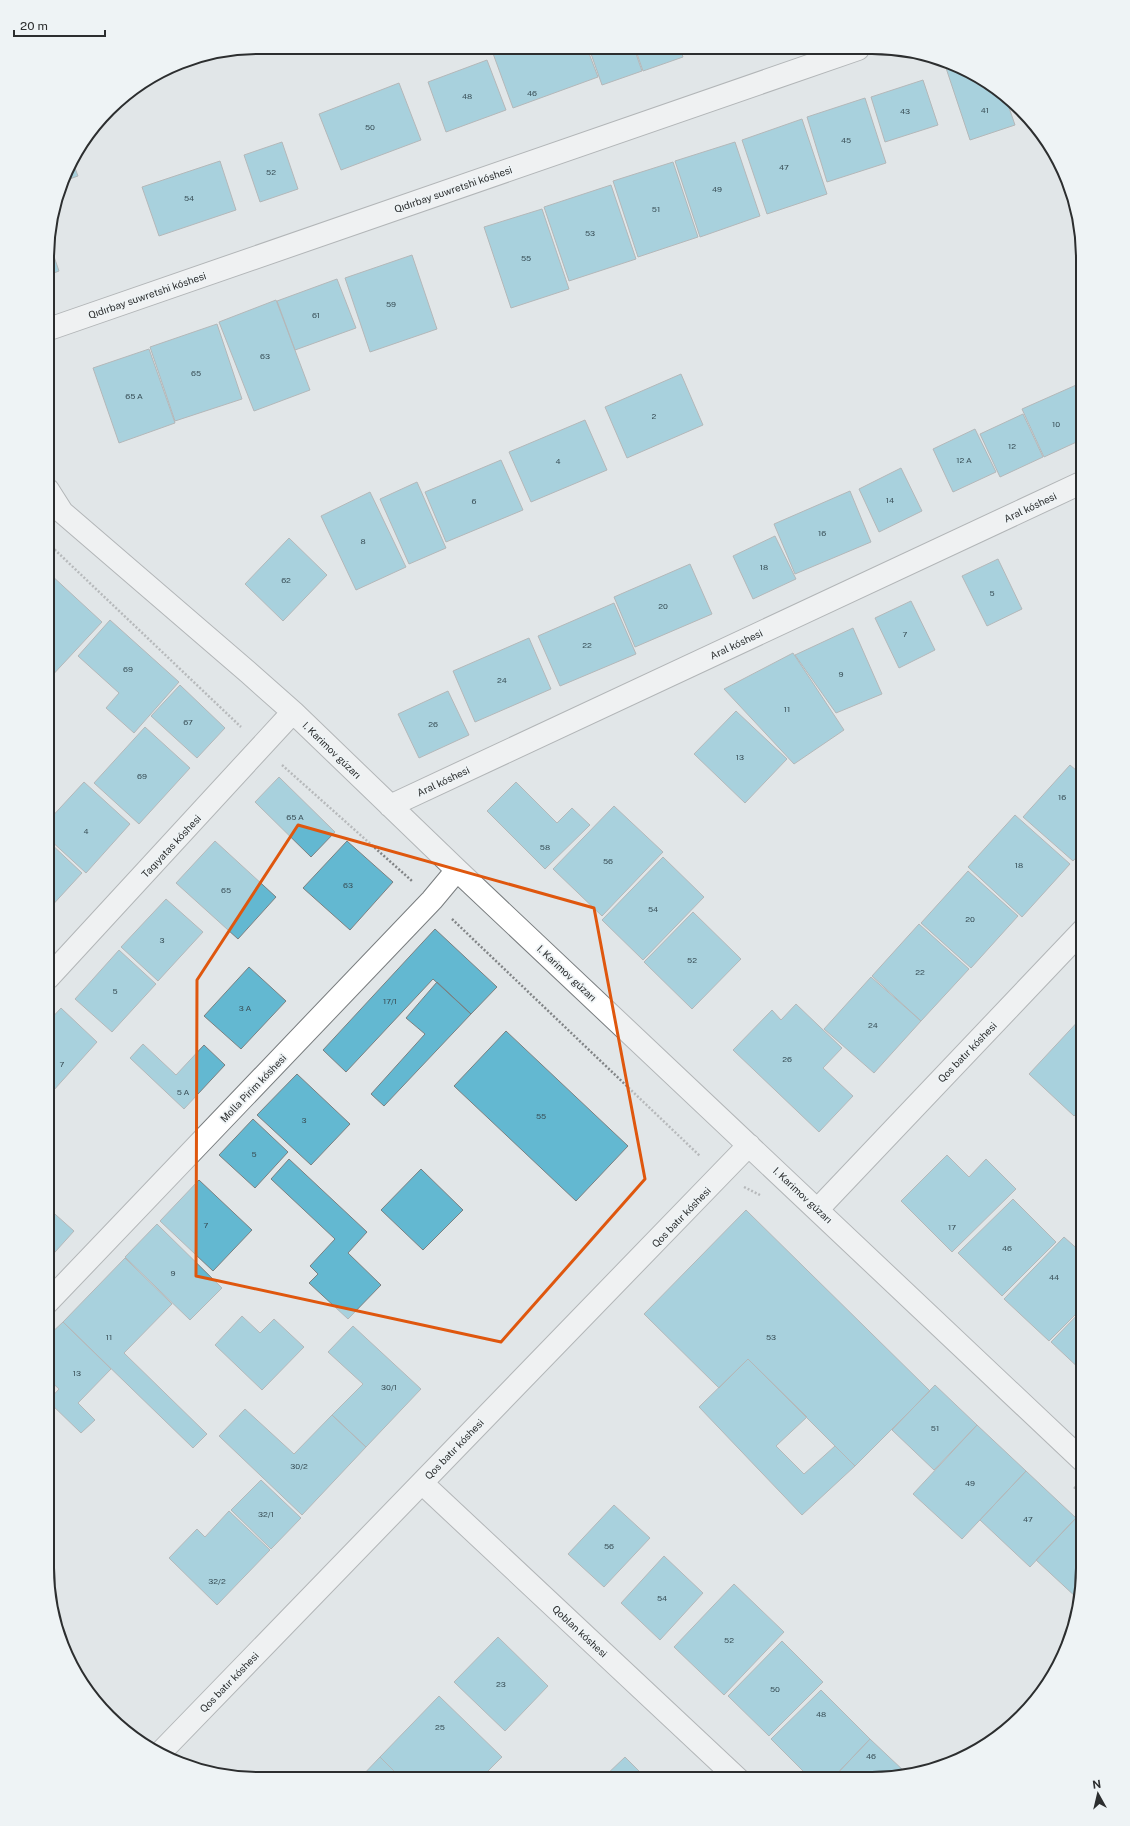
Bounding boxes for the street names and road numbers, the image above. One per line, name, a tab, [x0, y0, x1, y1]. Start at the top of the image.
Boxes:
street label: Qıdırbay suwretshi kóshesi	[393, 163, 513, 215]
street label: Qıdırbay suwretshi kóshesi	[87, 269, 207, 321]
street label: Aral kóshesi	[1002, 490, 1058, 524]
street label: Aral kóshesi	[708, 627, 764, 661]
street label: I. Karimov gúzarı	[300, 719, 364, 781]
street label: Aral kóshesi	[415, 764, 471, 798]
street label: Taqıyatas kóshesi	[139, 812, 203, 880]
street label: I. Karimov gúzarı	[535, 943, 599, 1003]
street label: Qos batır kóshesi	[935, 1019, 999, 1085]
street label: Molla Pirim kóshesi	[218, 1052, 288, 1124]
street label: I. Karimov gúzarı	[771, 1165, 835, 1225]
street label: Qos batır kóshesi	[649, 1184, 713, 1250]
street label: Qos batır kóshesi	[422, 1416, 486, 1482]
street label: Qoblan kóshesi	[550, 1602, 610, 1660]
street label: Qos batır kóshesi	[197, 1649, 261, 1715]

